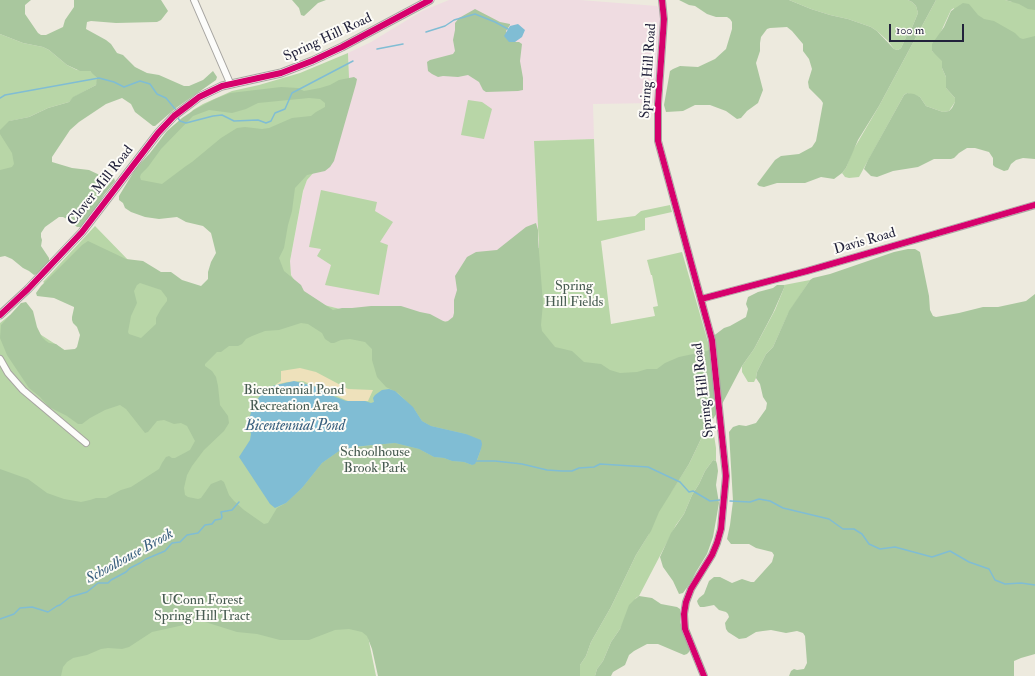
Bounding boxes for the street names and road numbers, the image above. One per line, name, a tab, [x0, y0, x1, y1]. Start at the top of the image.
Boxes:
street label: Spring Hill Road	[281, 10, 375, 66]
street label: Spring Hill Road	[637, 23, 661, 119]
street label: Clover Mill Road	[65, 143, 137, 229]
street label: Davis Road	[832, 225, 898, 259]
street label: Spring Hill Road	[690, 342, 718, 438]

